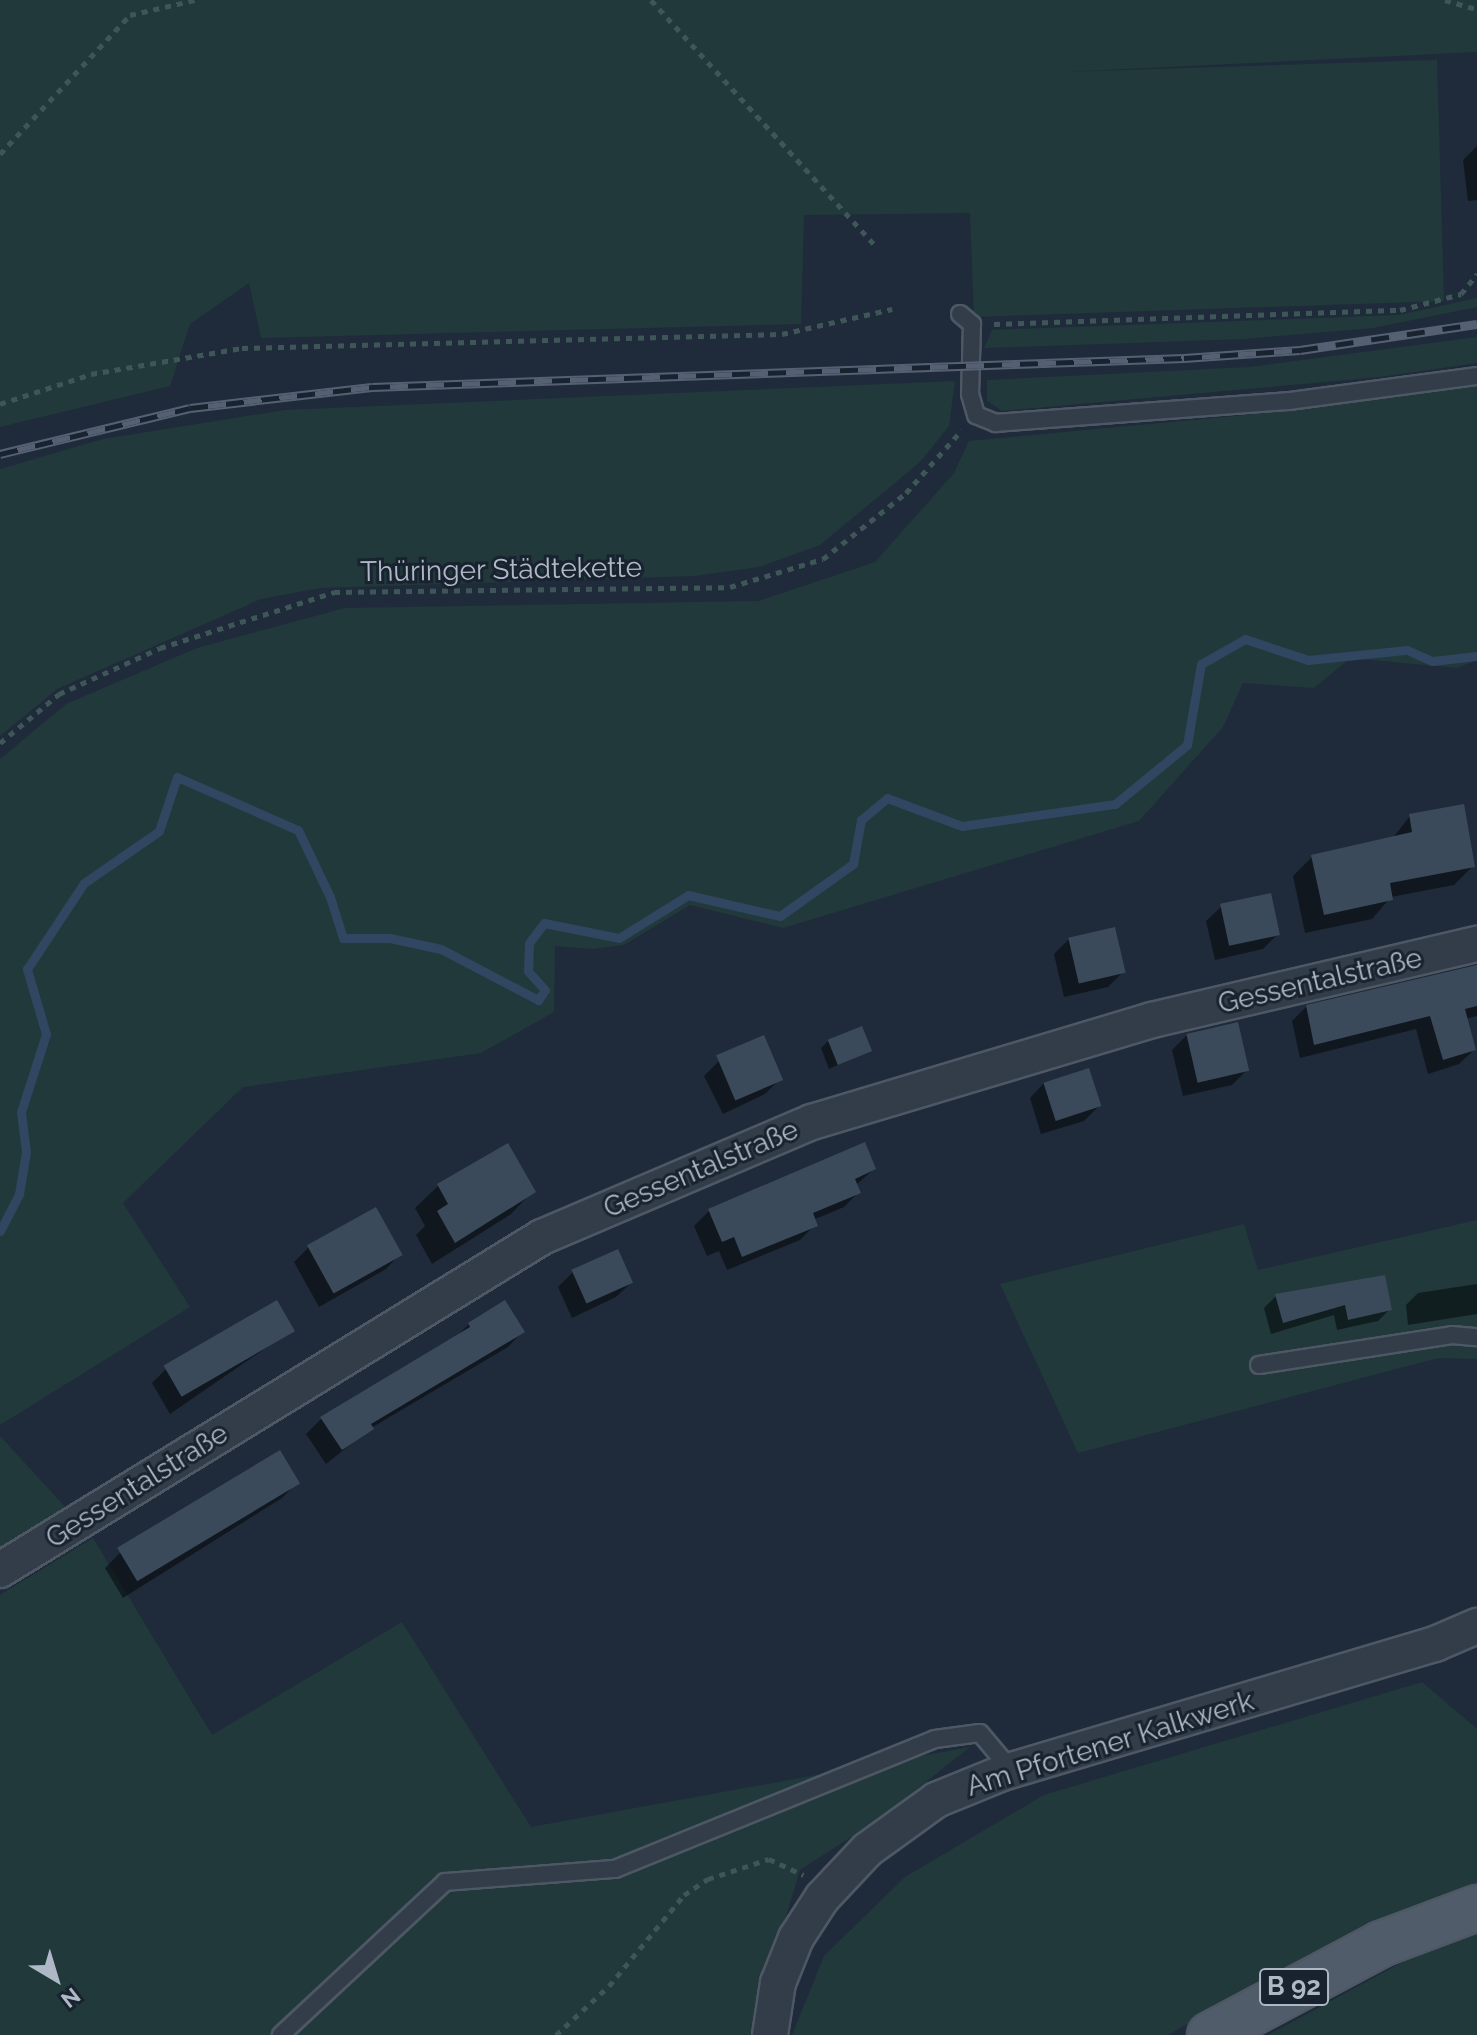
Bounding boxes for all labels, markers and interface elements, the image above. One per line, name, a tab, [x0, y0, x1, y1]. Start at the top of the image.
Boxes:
street label: Thüringer Städtekette	[359, 551, 643, 589]
street label: Gessentalstraße	[1215, 941, 1425, 1021]
street label: Gessentalstraße	[599, 1113, 803, 1225]
street label: Gessentalstraße	[40, 1417, 234, 1555]
street label: Am Pfortener Kalkwerk	[962, 1684, 1258, 1804]
north arrow	[16, 1939, 96, 2019]
road number: B 92	[1258, 1965, 1330, 2009]
text: N	[56, 1982, 85, 2013]

